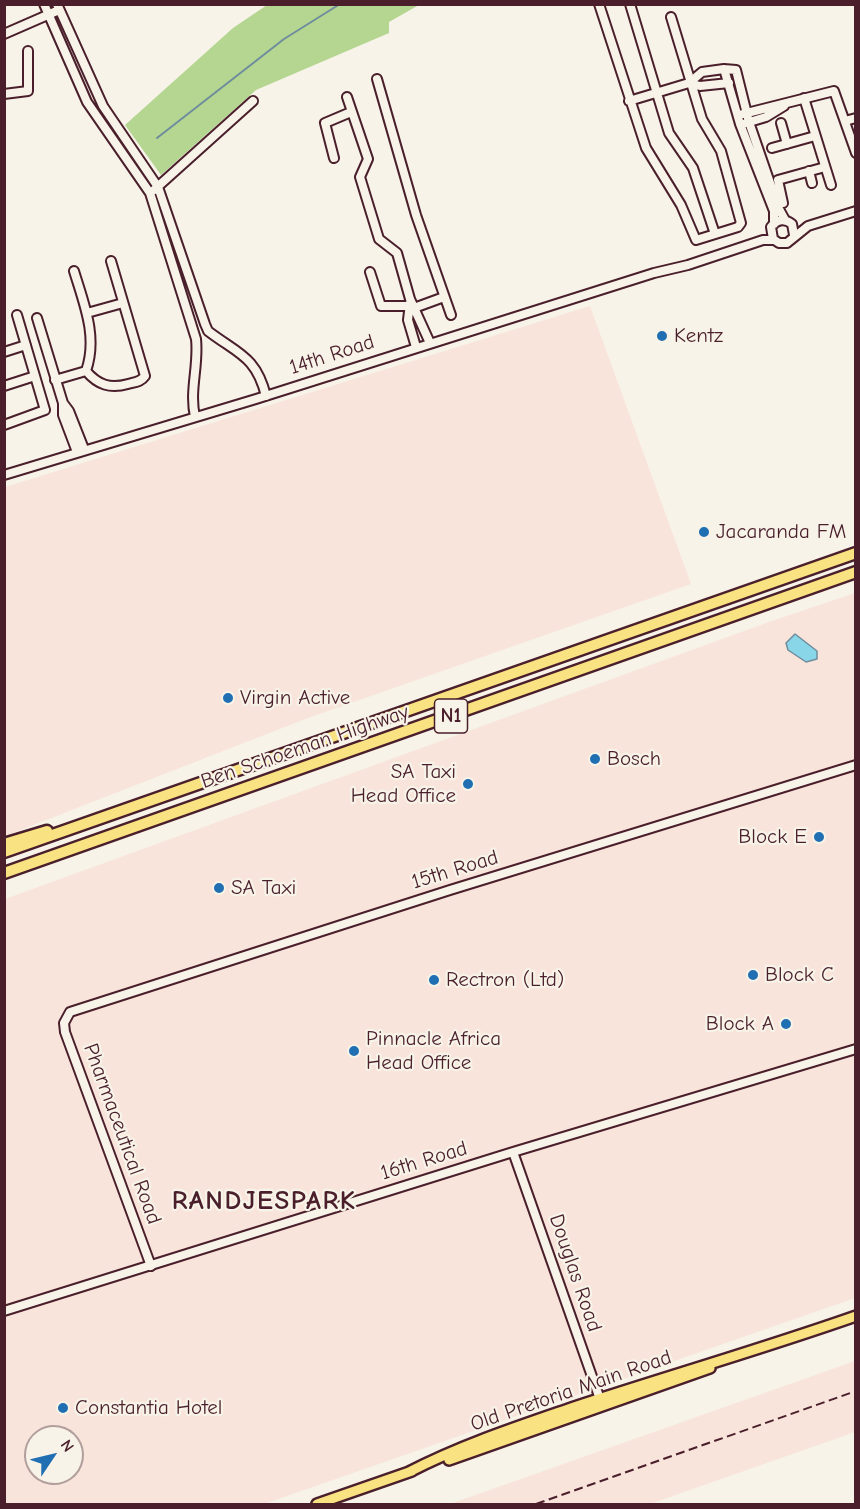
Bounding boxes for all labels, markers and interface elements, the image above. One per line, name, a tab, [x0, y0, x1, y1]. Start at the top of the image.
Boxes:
place label: Kentz	[674, 323, 723, 349]
street label: 14th Road	[286, 329, 378, 381]
marker: Kentz	[655, 329, 669, 343]
place label: Jacaranda FM	[716, 519, 846, 545]
marker: Jacaranda FM	[697, 525, 711, 539]
place label: Virgin Active	[240, 685, 350, 711]
marker: Virgin Active	[221, 691, 235, 705]
road number: N1	[434, 699, 468, 733]
street label: Ben Schoeman Highway	[198, 700, 412, 794]
place label: Bosch	[607, 746, 661, 772]
marker: Bosch	[588, 752, 602, 766]
place label: SA Taxi Head Office	[351, 759, 456, 809]
marker: SA Taxi Head Office	[461, 777, 475, 791]
place label: Block E	[738, 824, 807, 850]
marker: Block E	[812, 830, 826, 844]
street label: 15th Road	[409, 845, 501, 895]
place label: SA Taxi	[231, 875, 296, 901]
marker: SA Taxi	[212, 881, 226, 895]
place label: Block C	[765, 962, 834, 988]
place label: Rectron (Ltd)	[446, 967, 564, 993]
marker: Block C	[746, 968, 760, 982]
marker: Rectron (Ltd)	[427, 973, 441, 987]
place label: Block A	[706, 1011, 774, 1037]
marker: Block A	[779, 1017, 793, 1031]
place label: Pinnacle Africa Head Office	[366, 1026, 501, 1076]
street label: Pharmaceutical Road	[78, 1040, 166, 1228]
marker: Pinnacle Africa Head Office	[347, 1044, 361, 1058]
street label: 16th Road	[378, 1136, 470, 1186]
district label: RANDJESPARK	[172, 1185, 356, 1217]
street label: Douglas Road	[543, 1211, 607, 1335]
street label: Old Pretoria Main Road	[467, 1345, 675, 1437]
place label: Constantia Hotel	[75, 1395, 222, 1421]
marker: Constantia Hotel	[56, 1401, 70, 1415]
north arrow	[24, 1425, 84, 1485]
text: N	[57, 1436, 77, 1455]

